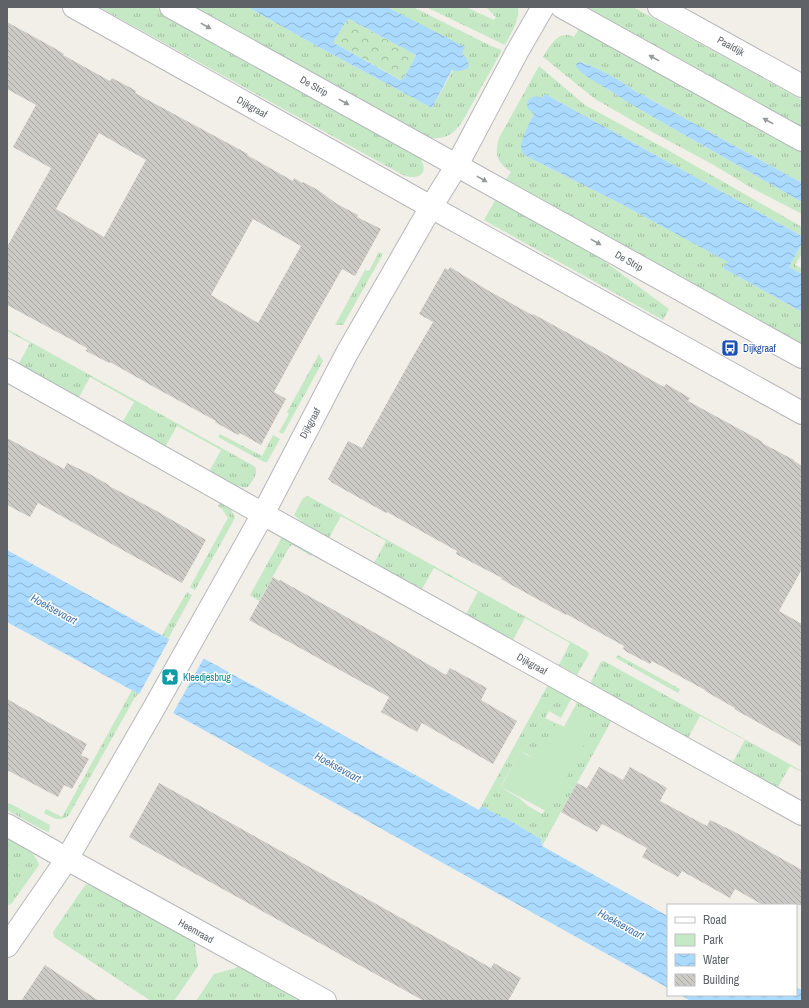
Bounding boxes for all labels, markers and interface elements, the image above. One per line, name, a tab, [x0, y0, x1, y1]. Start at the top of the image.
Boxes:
one-way arrow	[200, 23, 211, 29]
street label: Paaldijk	[715, 33, 748, 59]
one-way arrow	[648, 55, 660, 62]
street label: De Strip	[298, 73, 331, 99]
street label: Dijkgraaf	[234, 93, 270, 121]
one-way arrow	[338, 99, 350, 106]
one-way arrow	[762, 118, 774, 125]
one-way arrow	[476, 176, 488, 183]
one-way arrow	[590, 239, 601, 246]
street label: De Strip	[613, 248, 646, 274]
bus stop icon: Dijkgraaf	[720, 338, 740, 358]
place label: Dijkgraaf	[743, 342, 777, 355]
street label: Dijkgraaf	[297, 405, 324, 441]
water label: Hoeksevaart	[28, 591, 80, 628]
street label: Dijkgraaf	[514, 650, 550, 678]
place icon: Kleedjesbrug	[160, 667, 180, 687]
place label: Kleedjesbrug	[183, 671, 231, 684]
water label: Hoeksevaart	[312, 749, 364, 786]
legend	[667, 904, 797, 996]
water label: Hoeksevaart	[595, 906, 647, 943]
text: Road	[703, 912, 727, 928]
street label: Heemraad	[176, 916, 216, 946]
text: Park	[703, 932, 723, 948]
text: Water	[703, 952, 730, 968]
text: Building	[703, 972, 740, 988]

